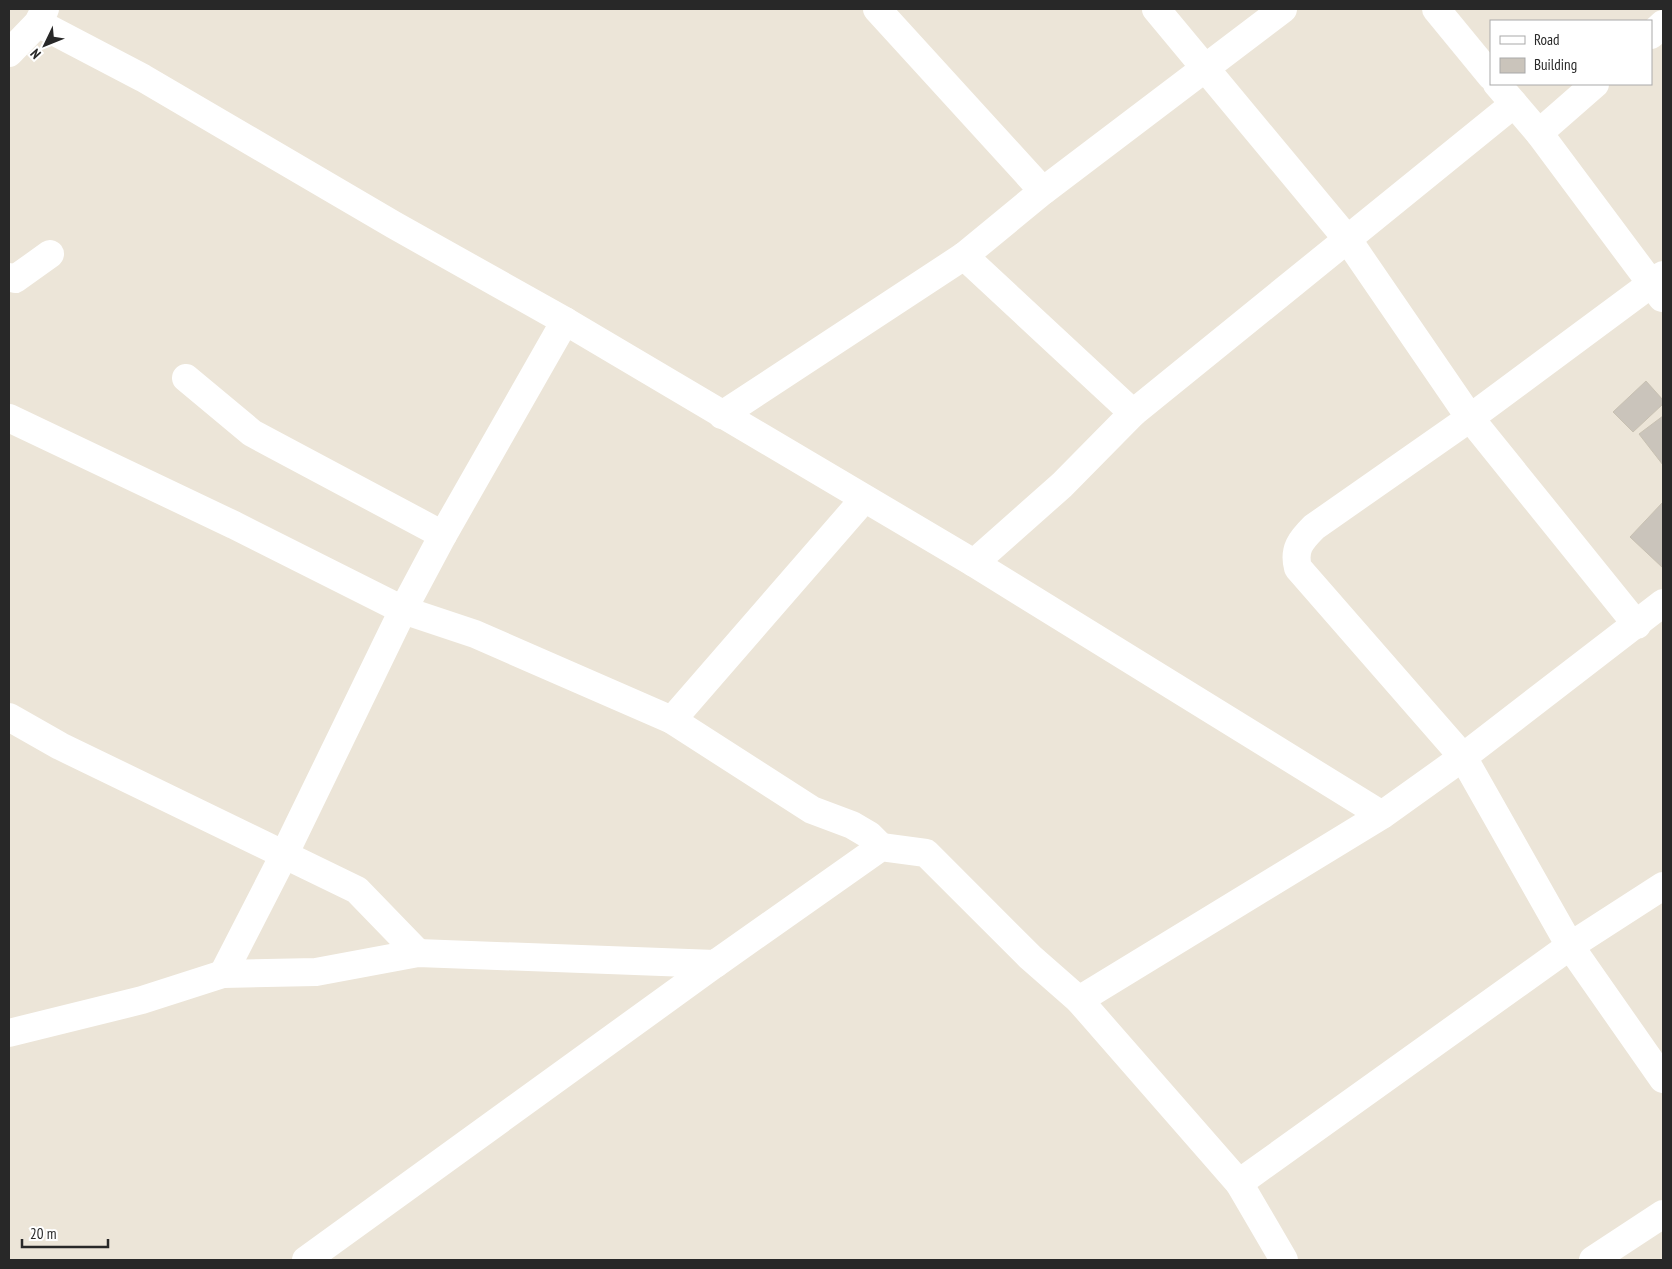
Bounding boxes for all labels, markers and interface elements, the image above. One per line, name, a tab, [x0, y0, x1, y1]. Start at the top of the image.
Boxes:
north arrow	[20, 20, 70, 70]
legend	[1490, 20, 1652, 85]
text: Road	[1534, 30, 1560, 49]
text: N	[26, 45, 45, 63]
text: Building	[1534, 55, 1577, 74]
scale bar	[22, 1216, 109, 1248]
text: 20 m	[30, 1224, 56, 1243]

